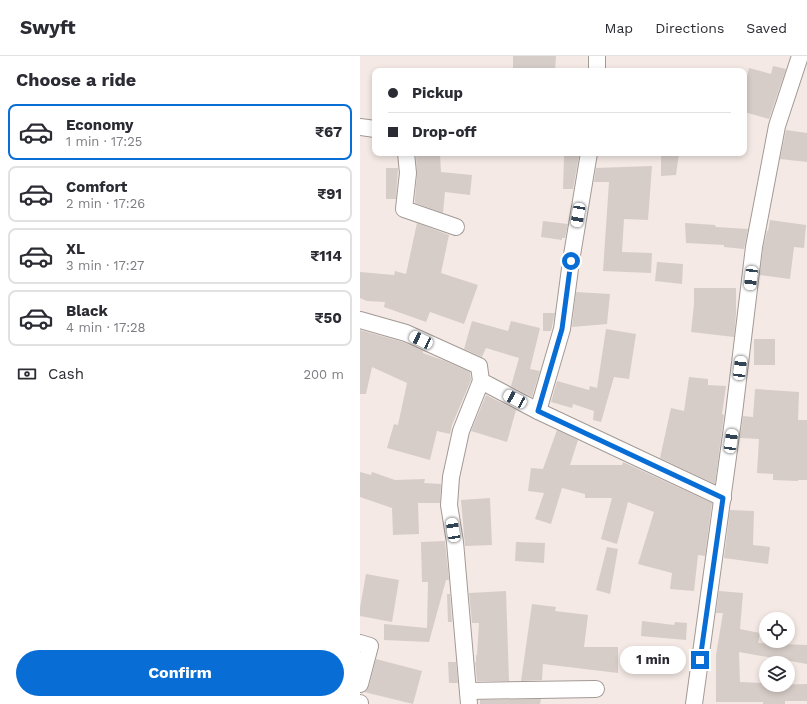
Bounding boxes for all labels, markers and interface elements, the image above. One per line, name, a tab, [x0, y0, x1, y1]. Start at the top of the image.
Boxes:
text: Swyft	[20, 16, 76, 39]
text: Map	[605, 20, 633, 36]
text: Directions	[655, 20, 724, 36]
text: Saved	[746, 20, 787, 36]
text: Choose a ride	[16, 69, 136, 90]
text: Pickup	[412, 84, 463, 102]
icon: car	[18, 114, 54, 150]
text: Economy	[66, 116, 133, 134]
text: ₹67	[315, 123, 342, 141]
text: Drop-off	[412, 123, 477, 141]
text: 1 min · 17:25	[66, 134, 142, 149]
icon: car	[18, 176, 54, 212]
text: Comfort	[66, 178, 127, 196]
text: ₹91	[317, 185, 342, 203]
text: 2 min · 17:26	[66, 196, 145, 211]
car	[570, 202, 586, 228]
icon: car	[18, 238, 54, 274]
text: XL	[66, 240, 85, 258]
text: ₹114	[310, 247, 342, 265]
route start	[562, 252, 580, 270]
text: 3 min · 17:27	[66, 258, 144, 273]
car	[744, 265, 758, 291]
icon: car	[18, 300, 54, 336]
text: Black	[66, 302, 108, 320]
text: ₹50	[315, 309, 342, 327]
text: 4 min · 17:28	[66, 320, 146, 335]
car	[408, 329, 434, 351]
car	[733, 355, 747, 381]
icon: cash	[16, 363, 38, 385]
text: Cash	[48, 365, 84, 383]
text: 200 m	[303, 367, 344, 382]
car	[502, 388, 528, 410]
car	[723, 428, 739, 454]
car	[445, 517, 461, 543]
map controls	[759, 612, 795, 692]
button: locate	[759, 612, 795, 648]
callout: 1 min	[620, 646, 686, 674]
button: Confirm	[16, 650, 344, 696]
route end	[691, 651, 709, 669]
text: 1 min	[636, 652, 670, 667]
button: layers	[759, 656, 795, 692]

